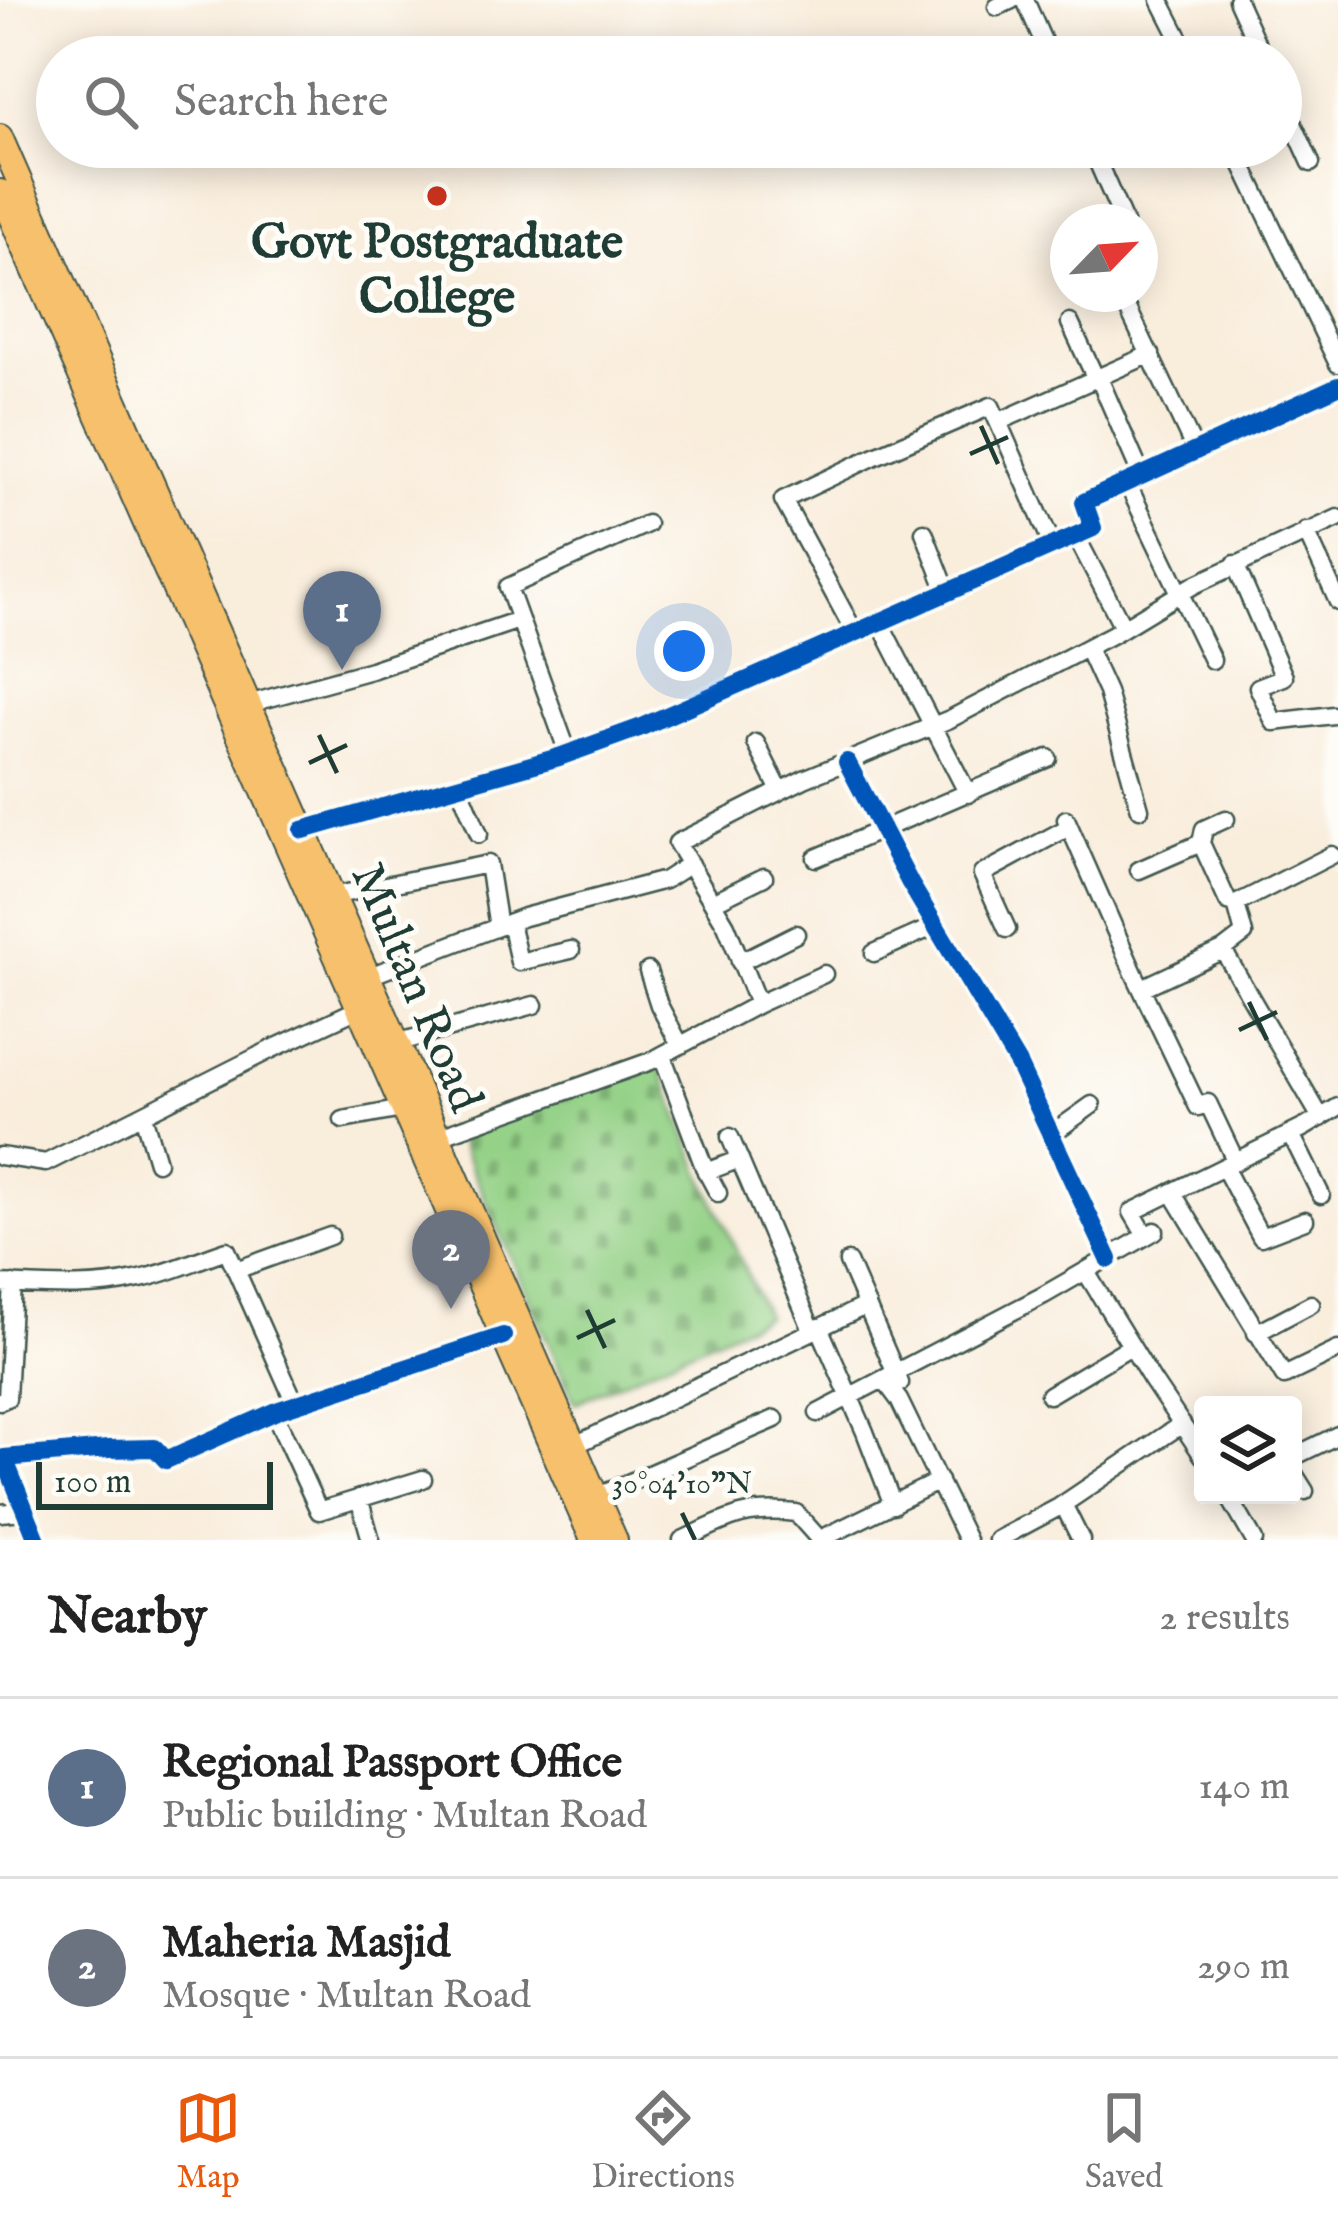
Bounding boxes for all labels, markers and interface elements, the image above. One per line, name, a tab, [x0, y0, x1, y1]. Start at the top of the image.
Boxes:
search box	[36, 36, 1302, 168]
icon: search	[78, 69, 144, 135]
text: Search here	[174, 74, 388, 131]
marker: Govt Postgraduate College	[424, 183, 450, 209]
north arrow	[1050, 204, 1158, 312]
place label: Govt Postgraduate College	[251, 214, 623, 329]
pin: 1	[303, 571, 381, 670]
your location	[654, 621, 714, 681]
street label: Multan Road	[336, 855, 494, 1122]
pin: 2	[412, 1210, 490, 1309]
map controls	[1194, 1396, 1302, 1504]
button: layers	[1194, 1396, 1302, 1504]
scale bar	[36, 1456, 273, 1509]
text: 100 m	[54, 1462, 131, 1504]
text: 30°04'10"N	[612, 1466, 752, 1504]
text: Nearby	[48, 1586, 207, 1651]
text: 2 results	[1159, 1594, 1290, 1643]
text: Regional Passport Office	[162, 1735, 622, 1792]
text: 1	[80, 1763, 94, 1812]
text: 140 m	[1199, 1763, 1290, 1812]
text: Public building · Multan Road	[162, 1792, 647, 1841]
text: Maheria Masjid	[162, 1915, 450, 1972]
text: 2	[78, 1943, 96, 1992]
text: 290 m	[1197, 1943, 1290, 1992]
text: Mosque · Multan Road	[162, 1972, 531, 2021]
tab: Map	[175, 2085, 241, 2199]
tab: Directions	[591, 2085, 735, 2199]
tab: Saved	[1085, 2085, 1163, 2199]

